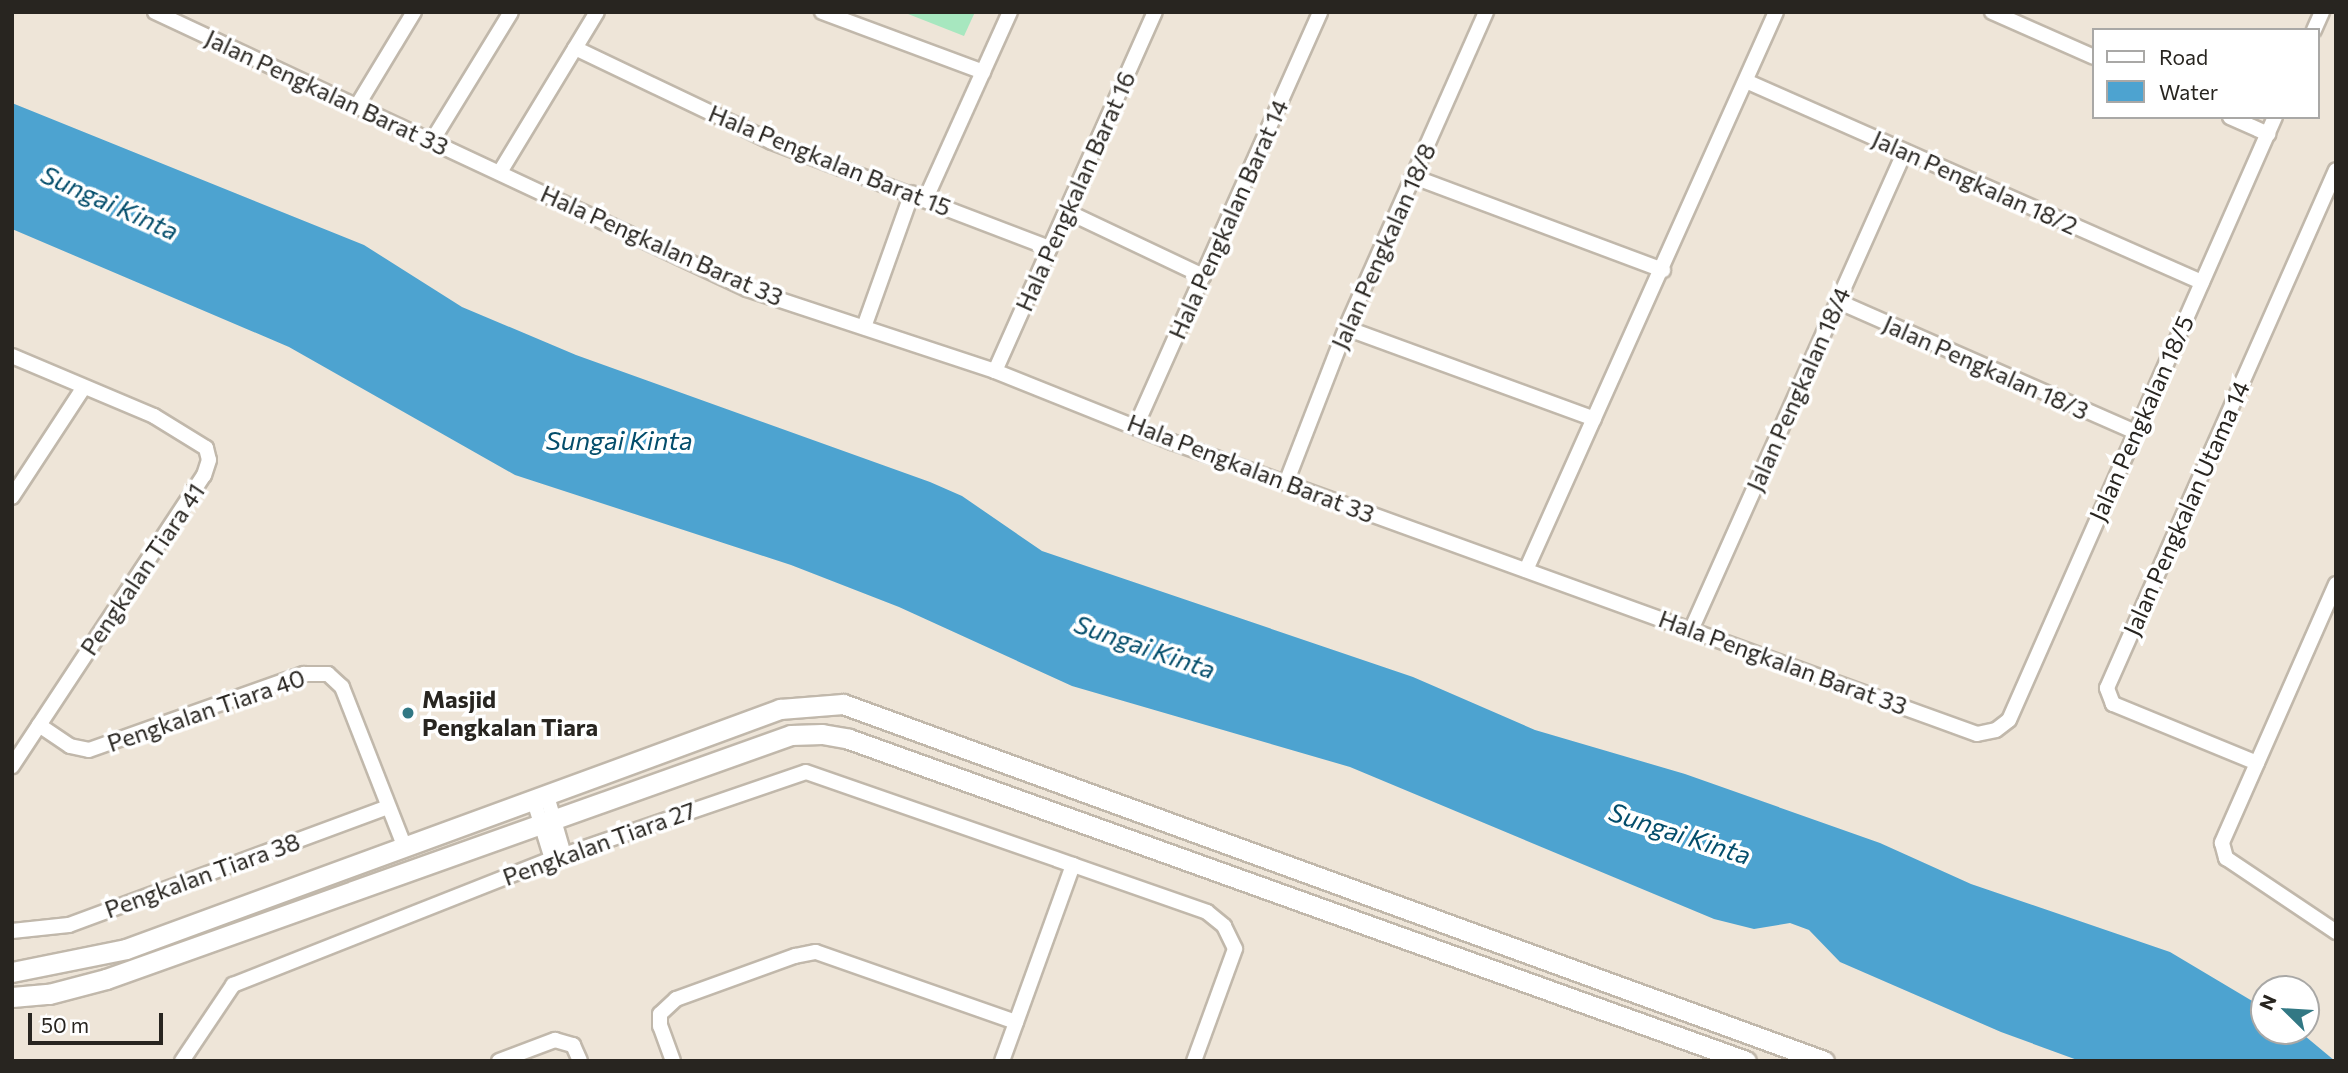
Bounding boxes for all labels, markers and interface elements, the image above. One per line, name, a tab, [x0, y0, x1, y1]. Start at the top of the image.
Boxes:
street label: Jalan Pengkalan Barat 33	[201, 23, 453, 161]
legend	[2092, 28, 2320, 119]
text: Road	[2159, 44, 2208, 69]
street label: Hala Pengkalan Barat 16	[1009, 67, 1141, 315]
text: Water	[2159, 79, 2218, 104]
street label: Hala Pengkalan Barat 14	[1162, 95, 1294, 343]
street label: Hala Pengkalan Barat 15	[705, 98, 955, 222]
street label: Jalan Pengkalan 18/2	[1868, 124, 2082, 240]
street label: Jalan Pengkalan 18/8	[1325, 139, 1441, 353]
water label: Sungai Kinta	[36, 158, 184, 246]
street label: Hala Pengkalan Barat 33	[536, 179, 788, 311]
street label: Jalan Pengkalan 18/4	[1740, 282, 1856, 496]
street label: Jalan Pengkalan 18/3	[1879, 309, 2093, 425]
street label: Jalan Pengkalan 18/5	[2083, 311, 2199, 525]
street label: Jalan Pengkalan Utama 14	[2117, 376, 2255, 640]
street label: Hala Pengkalan Barat 33	[1123, 408, 1379, 528]
water label: Sungai Kinta	[545, 424, 693, 456]
street label: Pengkalan Tiara 41	[74, 478, 210, 660]
street label: Hala Pengkalan Barat 33	[1655, 604, 1911, 720]
water label: Sungai Kinta	[1070, 607, 1220, 685]
street label: Pengkalan Tiara 40	[103, 663, 309, 757]
place label: Masjid Pengkalan Tiara	[422, 685, 598, 741]
marker: Masjid Pengkalan Tiara	[400, 705, 416, 721]
street label: Pengkalan Tiara 27	[499, 795, 699, 891]
water label: Sungai Kinta	[1605, 795, 1755, 871]
street label: Pengkalan Tiara 38	[101, 826, 303, 924]
north arrow	[2250, 975, 2320, 1045]
text: N	[2254, 991, 2281, 1013]
scale bar	[32, 1000, 166, 1044]
text: 50 m	[41, 1012, 89, 1037]

